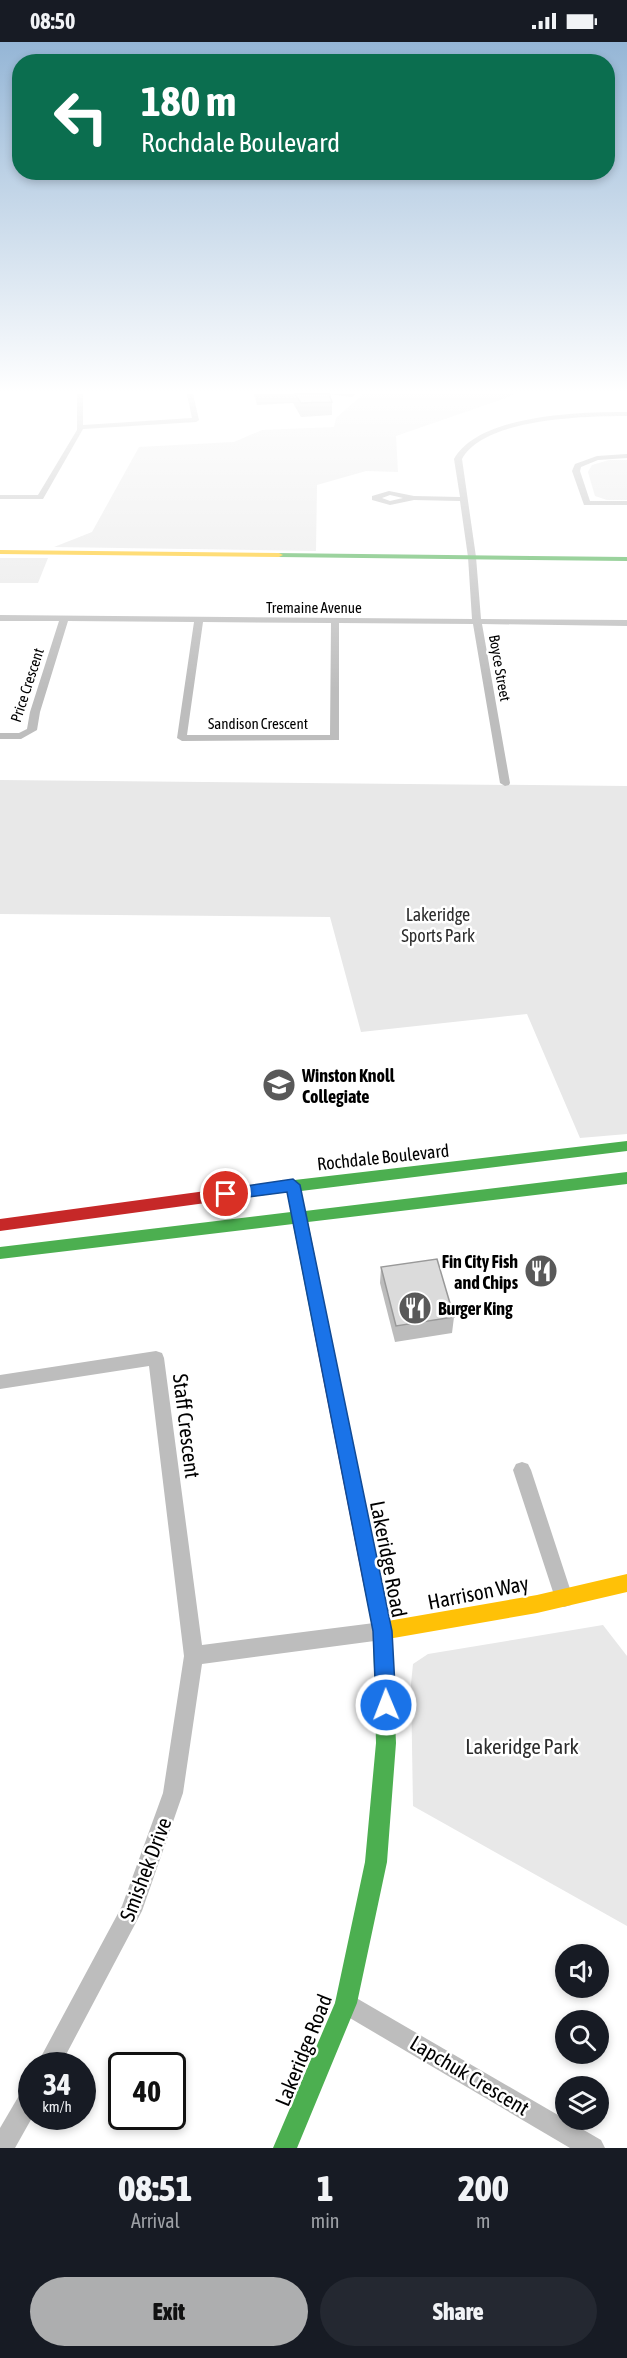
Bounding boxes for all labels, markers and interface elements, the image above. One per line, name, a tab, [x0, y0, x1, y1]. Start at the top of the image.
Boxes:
text: 08:50	[30, 8, 75, 34]
text: 180 m	[141, 77, 236, 125]
icon: left	[42, 78, 120, 156]
text: Rochdale Boulevard	[141, 127, 340, 158]
street label: Tremaine Avenue	[266, 599, 362, 616]
street label: Boyce Street	[486, 633, 514, 703]
street label: Price Crescent	[7, 646, 47, 724]
street label: Sandison Crescent	[208, 715, 308, 732]
park label: Lakeridge Sports Park	[401, 904, 475, 946]
place label: Winston Knoll Collegiate	[301, 1065, 395, 1107]
school or university icon: Winston Knoll Collegiate	[261, 1067, 297, 1103]
street label: Rochdale Boulevard	[316, 1140, 450, 1174]
pin	[200, 1168, 251, 1219]
icon: arrive	[209, 1177, 242, 1210]
place label: Fin City Fish and Chips	[442, 1251, 519, 1293]
restaurant icon: Fin City Fish and Chips	[523, 1253, 559, 1289]
restaurant icon: Burger King	[397, 1290, 433, 1326]
place label: Burger King	[438, 1298, 513, 1319]
street label: Staff Crescent	[169, 1372, 205, 1480]
street label: Lakeridge Road	[366, 1499, 412, 1619]
street label: Harrison Way	[425, 1570, 531, 1614]
position arrow	[354, 1673, 418, 1737]
park label: Lakeridge Park	[465, 1734, 579, 1758]
street label: Smishek Drive	[114, 1814, 176, 1924]
map controls	[555, 1944, 609, 2130]
button: sound	[555, 1944, 609, 1998]
street label: Lakeridge Road	[270, 1991, 336, 2109]
button: search	[555, 2010, 609, 2064]
street label: Lapchuk Crescent	[406, 2030, 534, 2120]
speed limit sign: 40	[108, 2052, 186, 2130]
text: 34	[43, 2067, 71, 2101]
button: layers	[555, 2076, 609, 2130]
text: km/h	[42, 2098, 72, 2115]
text: 08:51	[118, 2167, 192, 2209]
text: 1	[317, 2167, 334, 2209]
text: 200	[458, 2167, 509, 2209]
text: Arrival	[131, 2209, 180, 2232]
text: min	[311, 2209, 340, 2232]
text: m	[476, 2209, 490, 2232]
button: Exit	[30, 2277, 308, 2346]
button: Share	[320, 2277, 597, 2346]

